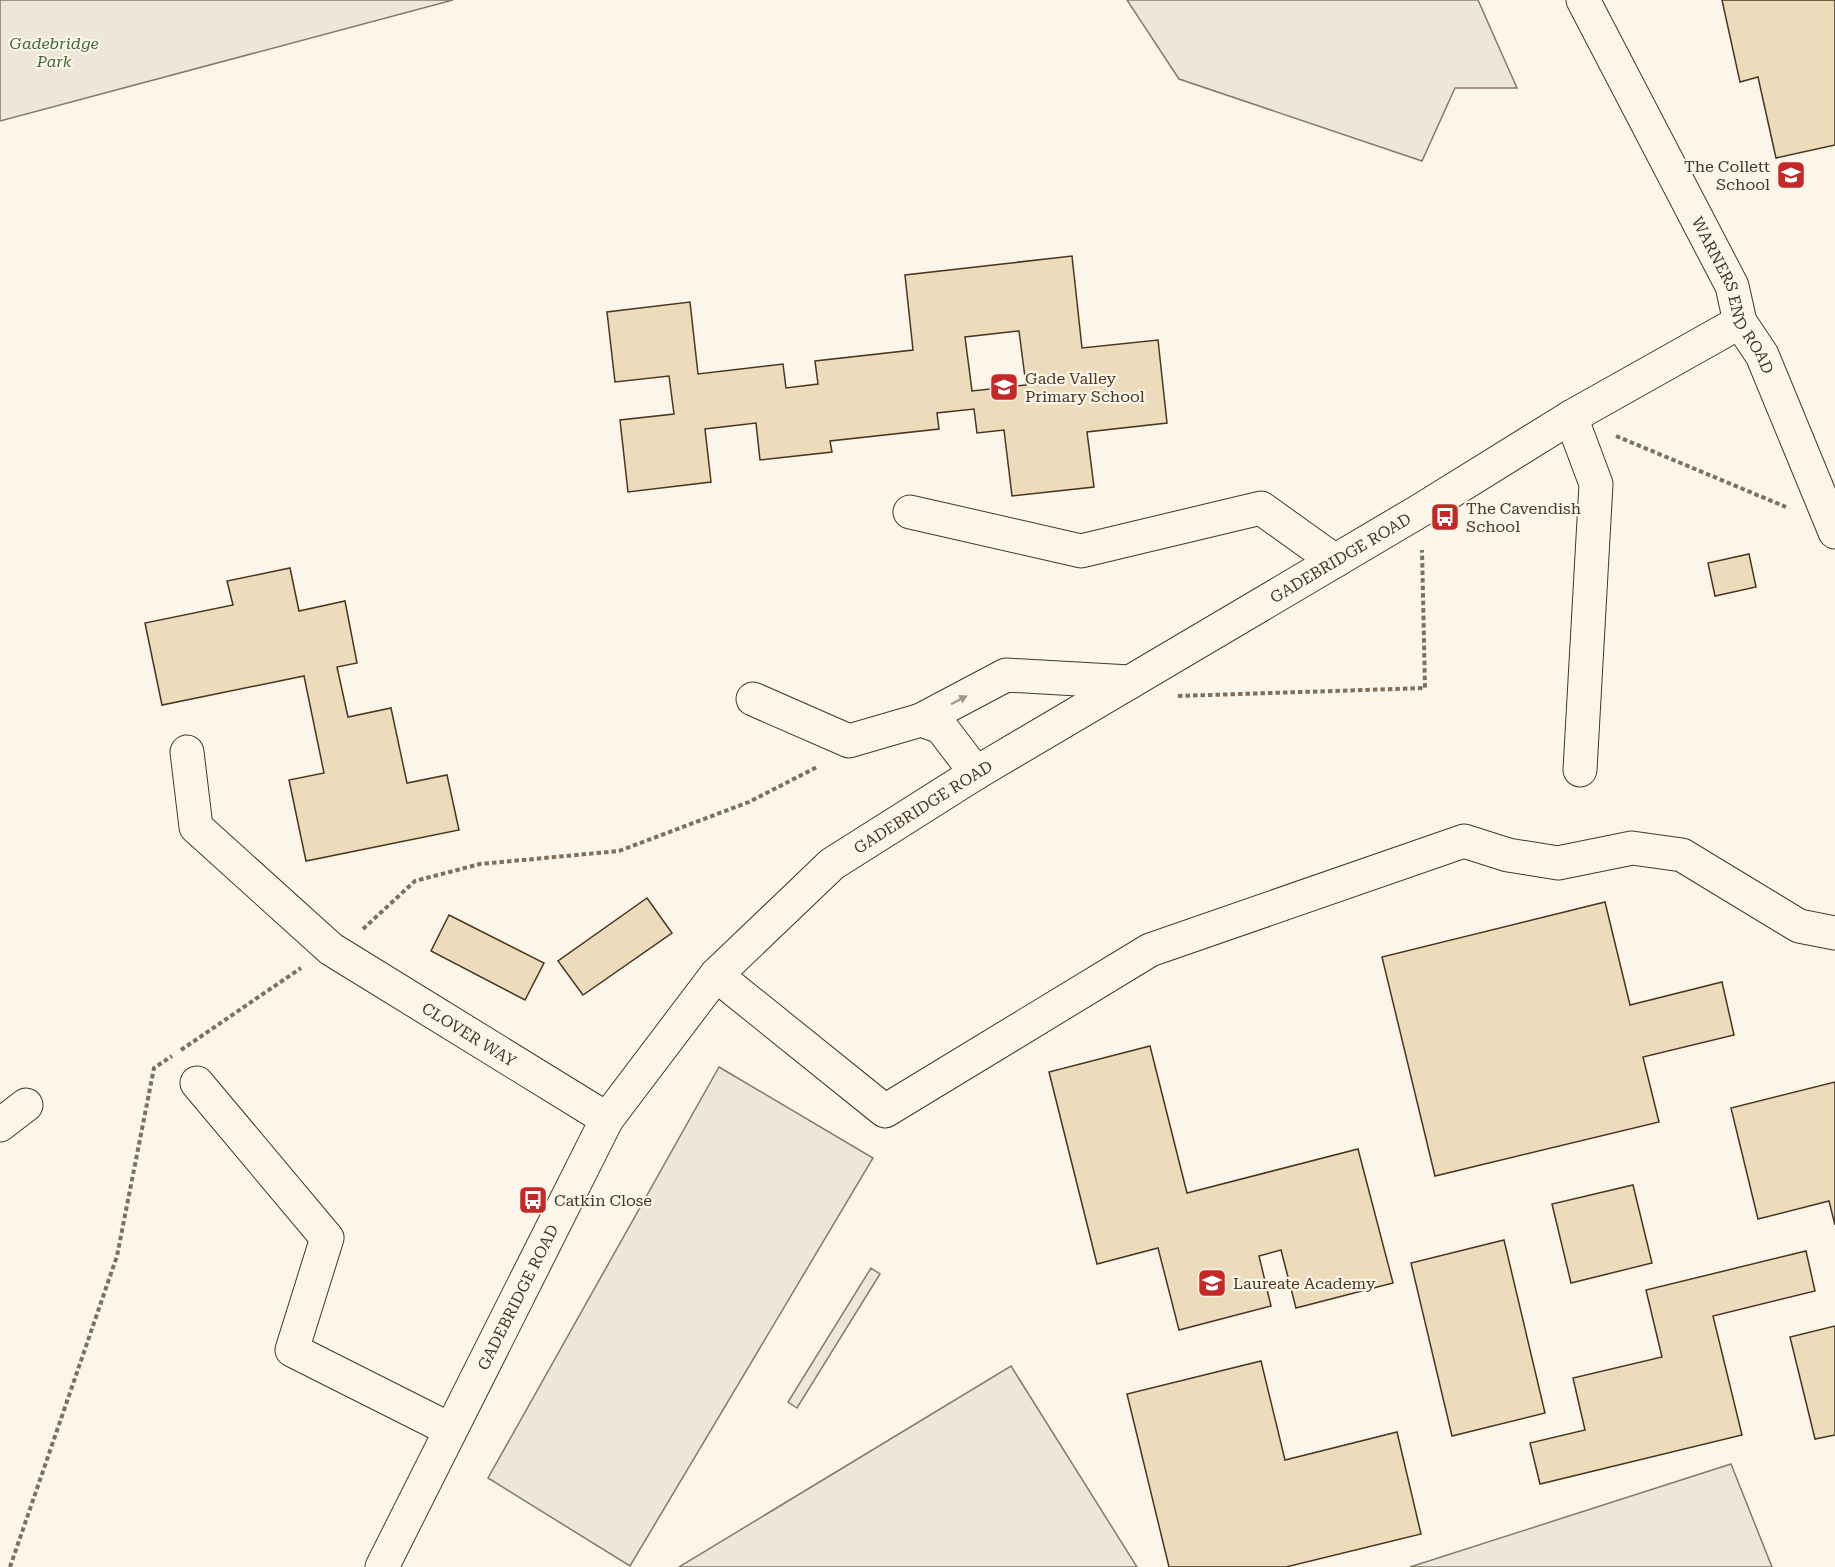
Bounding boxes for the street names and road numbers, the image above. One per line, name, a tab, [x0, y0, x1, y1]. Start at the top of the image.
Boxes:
street label: WARNERS END ROAD	[1688, 213, 1778, 376]
street label: GADEBRIDGE ROAD	[1266, 509, 1414, 607]
street label: GADEBRIDGE ROAD	[850, 756, 996, 857]
street label: CLOVER WAY	[419, 998, 520, 1070]
street label: GADEBRIDGE ROAD	[473, 1221, 562, 1373]

